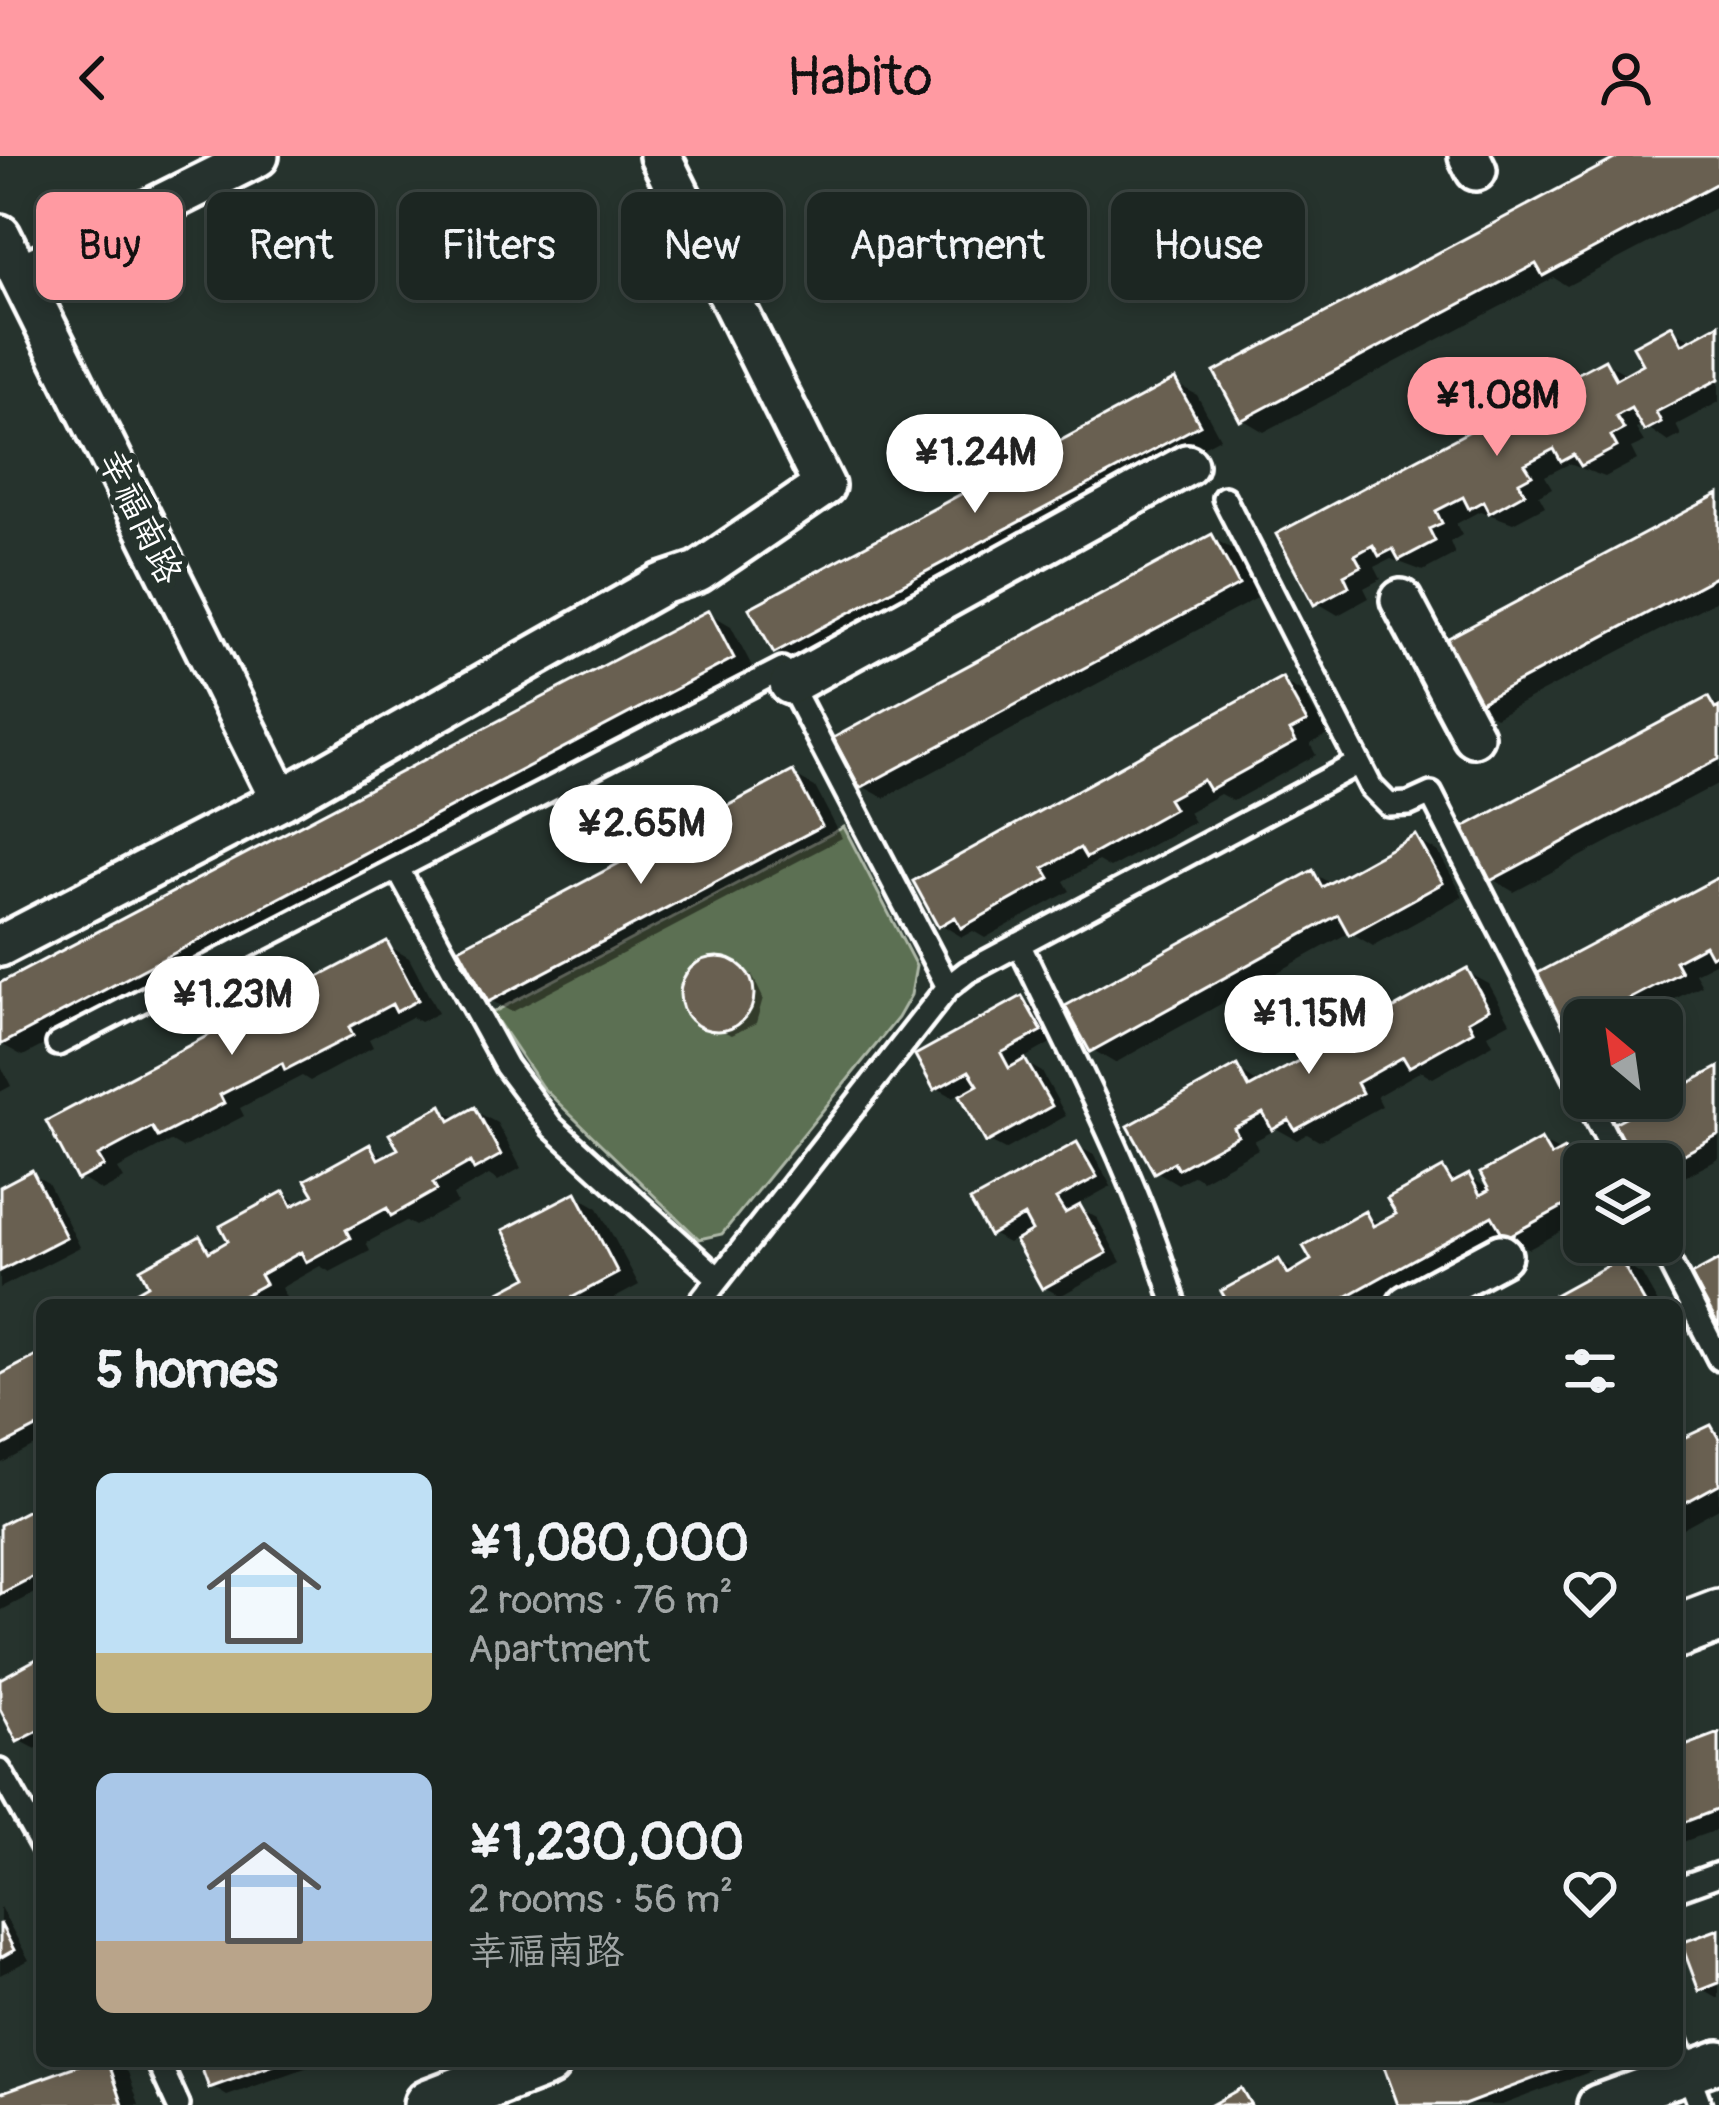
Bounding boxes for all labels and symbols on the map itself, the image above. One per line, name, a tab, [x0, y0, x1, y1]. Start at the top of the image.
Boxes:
pin: ¥1.08M	[1399, 357, 1595, 459]
pin: ¥1.24M	[877, 414, 1073, 516]
street label: 幸福南路	[88, 442, 192, 592]
pin: ¥2.65M	[543, 785, 739, 887]
pin: ¥1.23M	[134, 956, 330, 1058]
pin: ¥1.15M	[1211, 975, 1407, 1077]
north arrow	[1563, 999, 1683, 1119]

